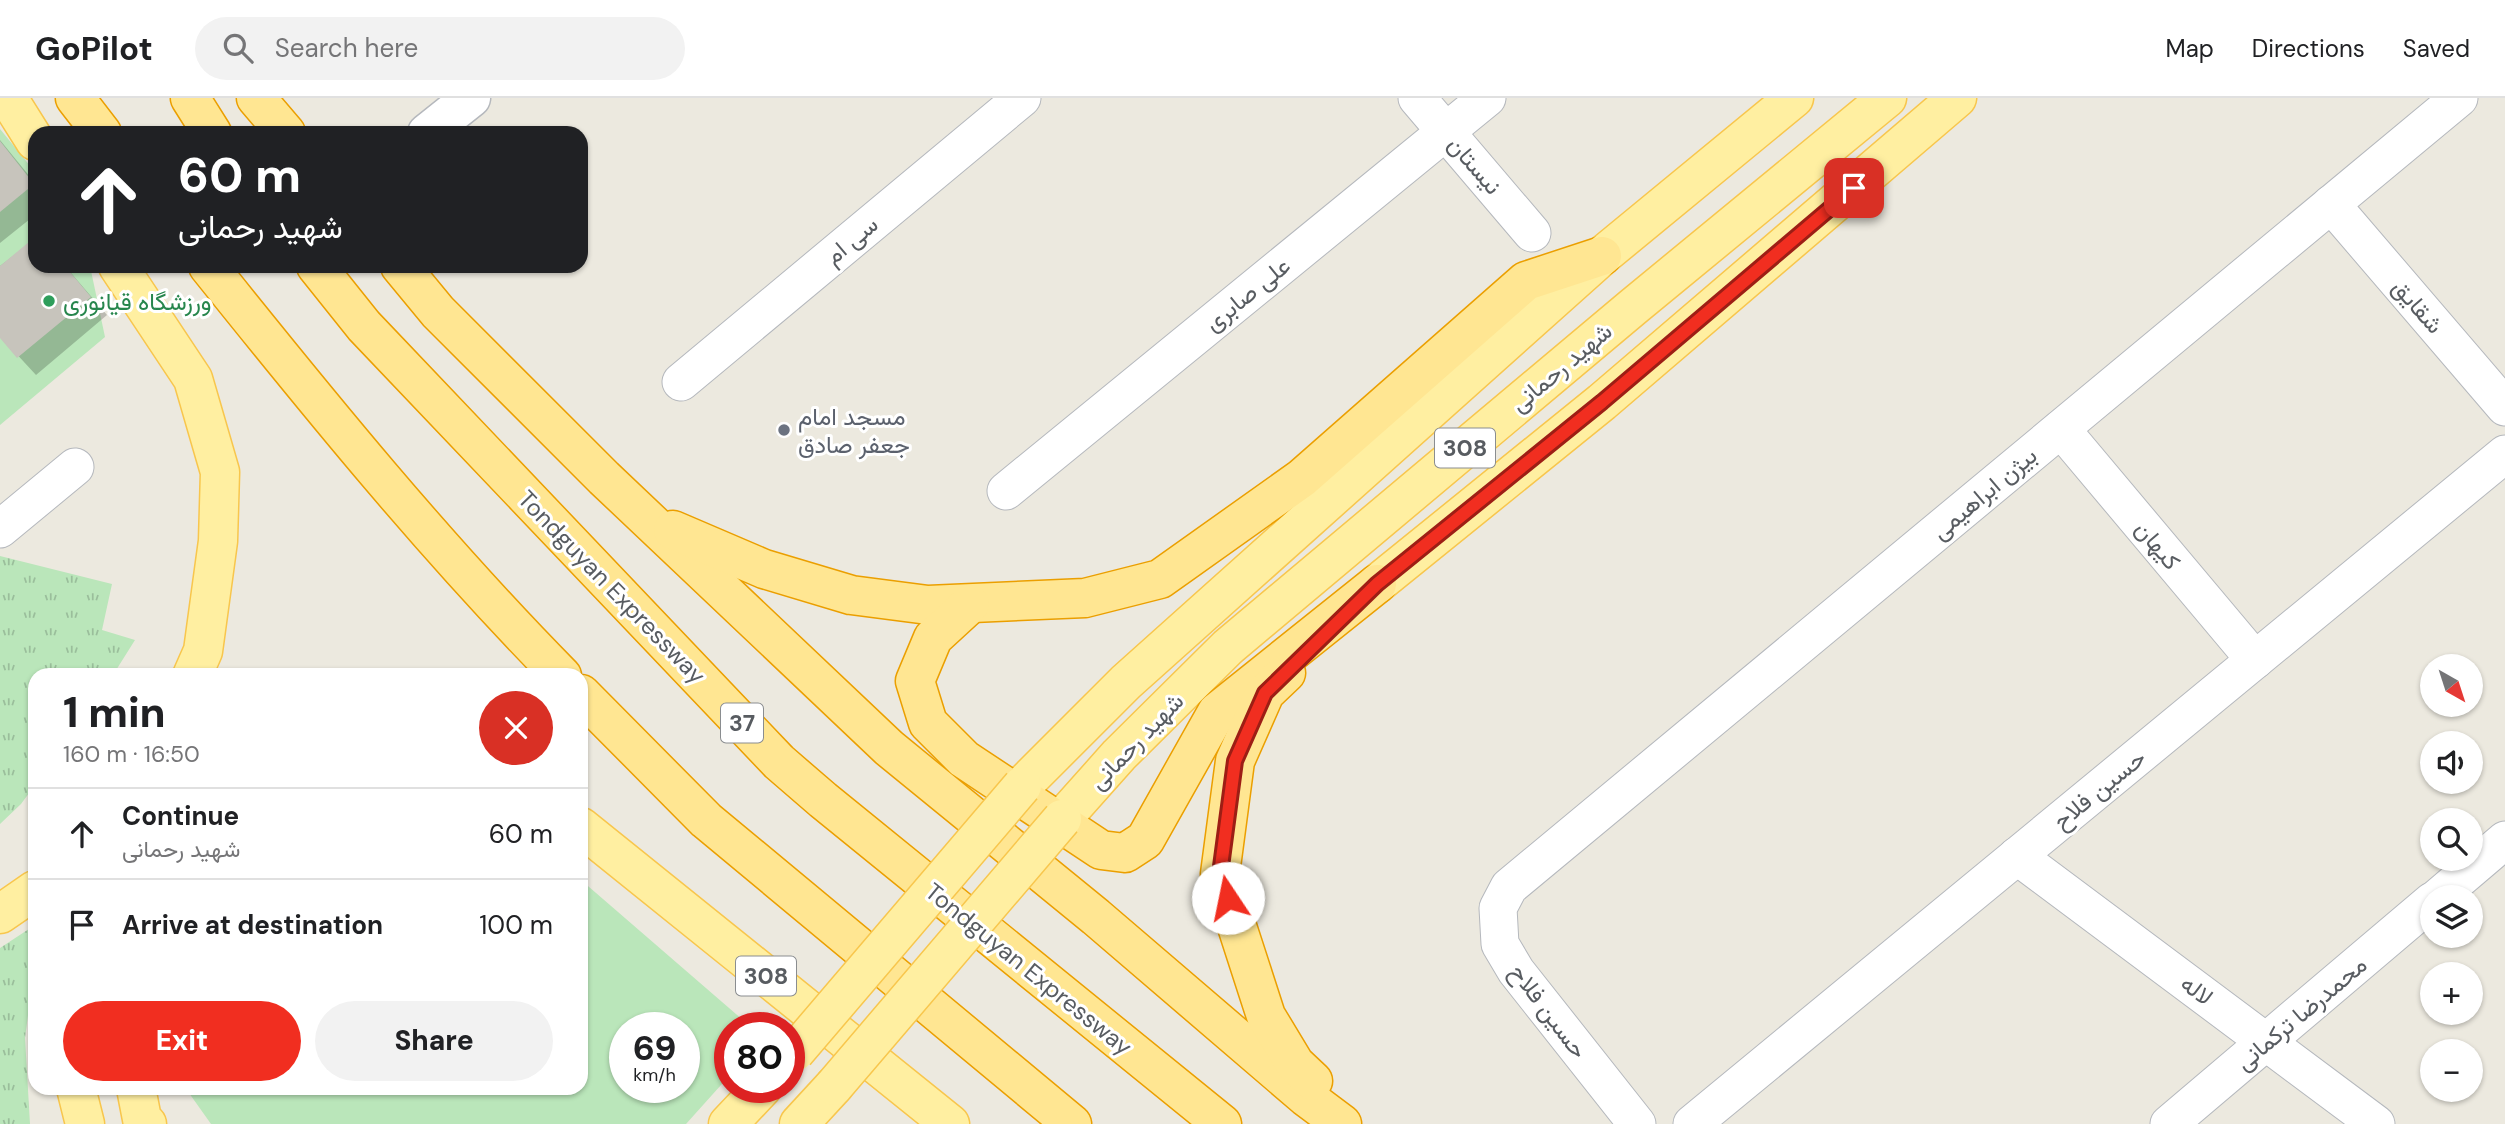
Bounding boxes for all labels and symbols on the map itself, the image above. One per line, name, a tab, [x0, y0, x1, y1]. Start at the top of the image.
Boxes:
street label: نیستان	[1441, 129, 1509, 201]
pin	[1824, 158, 1884, 218]
street label: سی ام	[818, 209, 885, 272]
street label: علی صابری	[1198, 250, 1296, 338]
street label: شقایق	[2386, 272, 2450, 340]
place label: ورزشگاه قیانوری	[63, 286, 212, 317]
marker: ورزشگاه قیانوری	[41, 293, 57, 309]
street label: شهید رحمانی	[1504, 315, 1618, 419]
place label: مسجد امام جعفر صادق	[798, 401, 910, 460]
marker: مسجد امام جعفر صادق	[776, 422, 792, 438]
road number: 308	[1435, 428, 1495, 468]
street label: بیژن ابراهیمی	[1925, 440, 2043, 546]
street label: Tondguyan Expressway	[511, 484, 713, 690]
street label: کیهان	[2128, 514, 2188, 576]
north arrow	[2420, 654, 2483, 718]
street label: شهید رحمانی	[1082, 686, 1190, 796]
road number: 37	[721, 704, 763, 743]
street label: حسین فلاح	[2046, 742, 2153, 837]
position arrow	[1191, 861, 1265, 935]
street label: Tondguyan Expressway	[919, 876, 1139, 1062]
street label: محمدرضا ترکمانی	[2229, 949, 2373, 1077]
road number: 308	[736, 956, 796, 996]
street label: حسین فلاح	[1502, 957, 1595, 1065]
street label: لاله	[2174, 968, 2220, 1012]
speed limit sign: 80	[714, 1012, 805, 1103]

